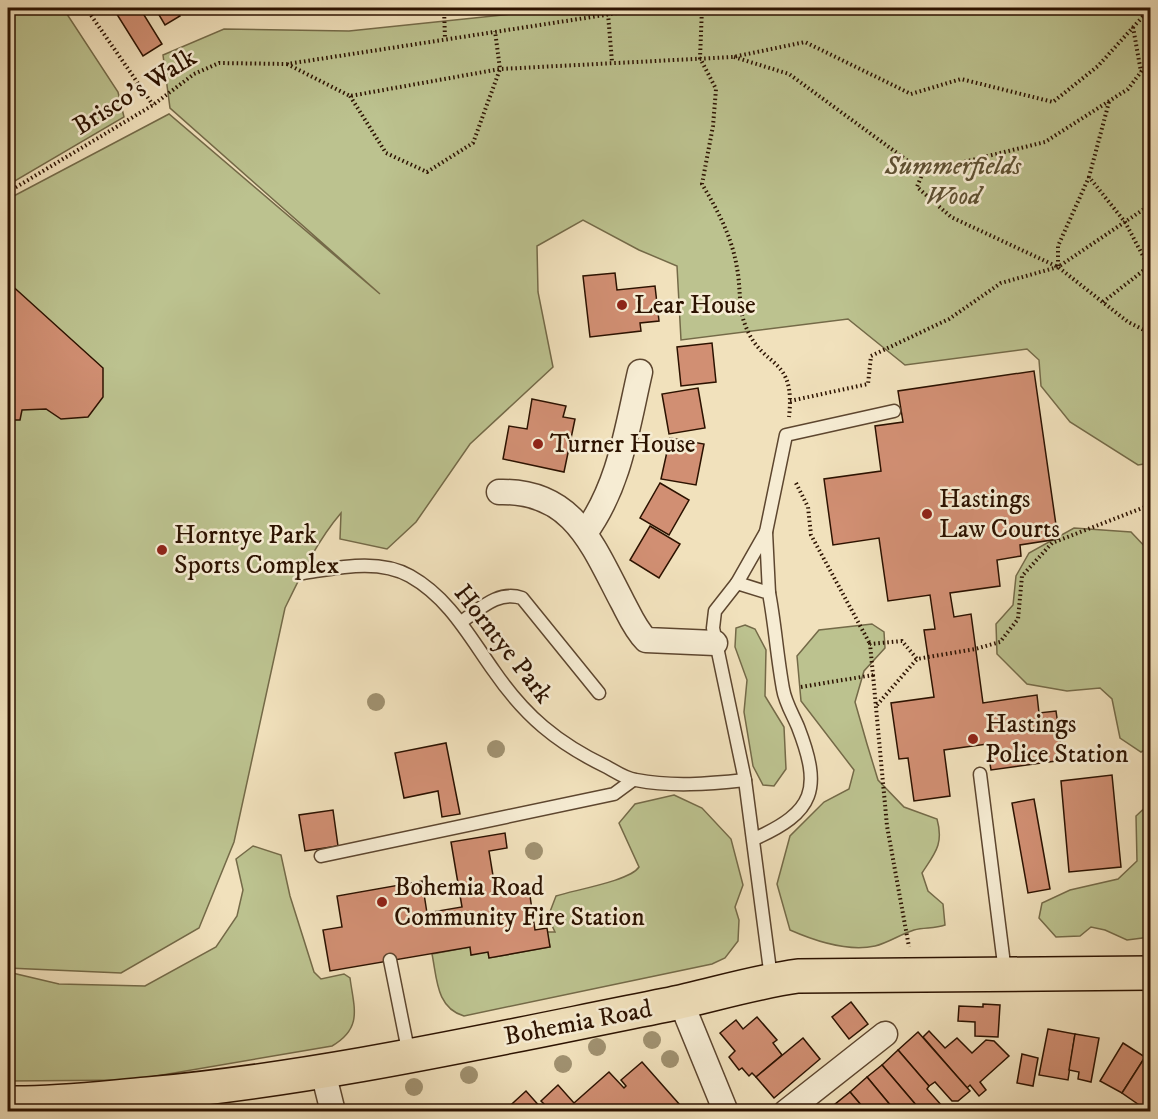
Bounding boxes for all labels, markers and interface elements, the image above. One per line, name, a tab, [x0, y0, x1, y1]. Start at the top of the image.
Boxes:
street label: Brisco's Walk	[67, 41, 203, 143]
park label: Summerfields Wood	[884, 150, 1022, 213]
place label: Lear House	[634, 289, 756, 322]
marker: Lear House	[615, 298, 629, 312]
place label: Turner House	[550, 428, 696, 461]
marker: Turner House	[531, 437, 545, 451]
place label: Hastings Law Courts	[939, 483, 1060, 546]
marker: Hastings Law Courts	[920, 507, 934, 521]
place label: Horntye Park Sports Complex	[174, 519, 339, 582]
marker: Horntye Park Sports Complex	[155, 543, 169, 557]
street label: Horntye Park	[446, 578, 560, 710]
place label: Hastings Police Station	[985, 708, 1129, 771]
marker: Hastings Police Station	[966, 732, 980, 746]
place label: Bohemia Road Community Fire Station	[394, 871, 645, 934]
marker: Bohemia Road Community Fire Station	[375, 895, 389, 909]
street label: Bohemia Road	[501, 992, 655, 1054]

